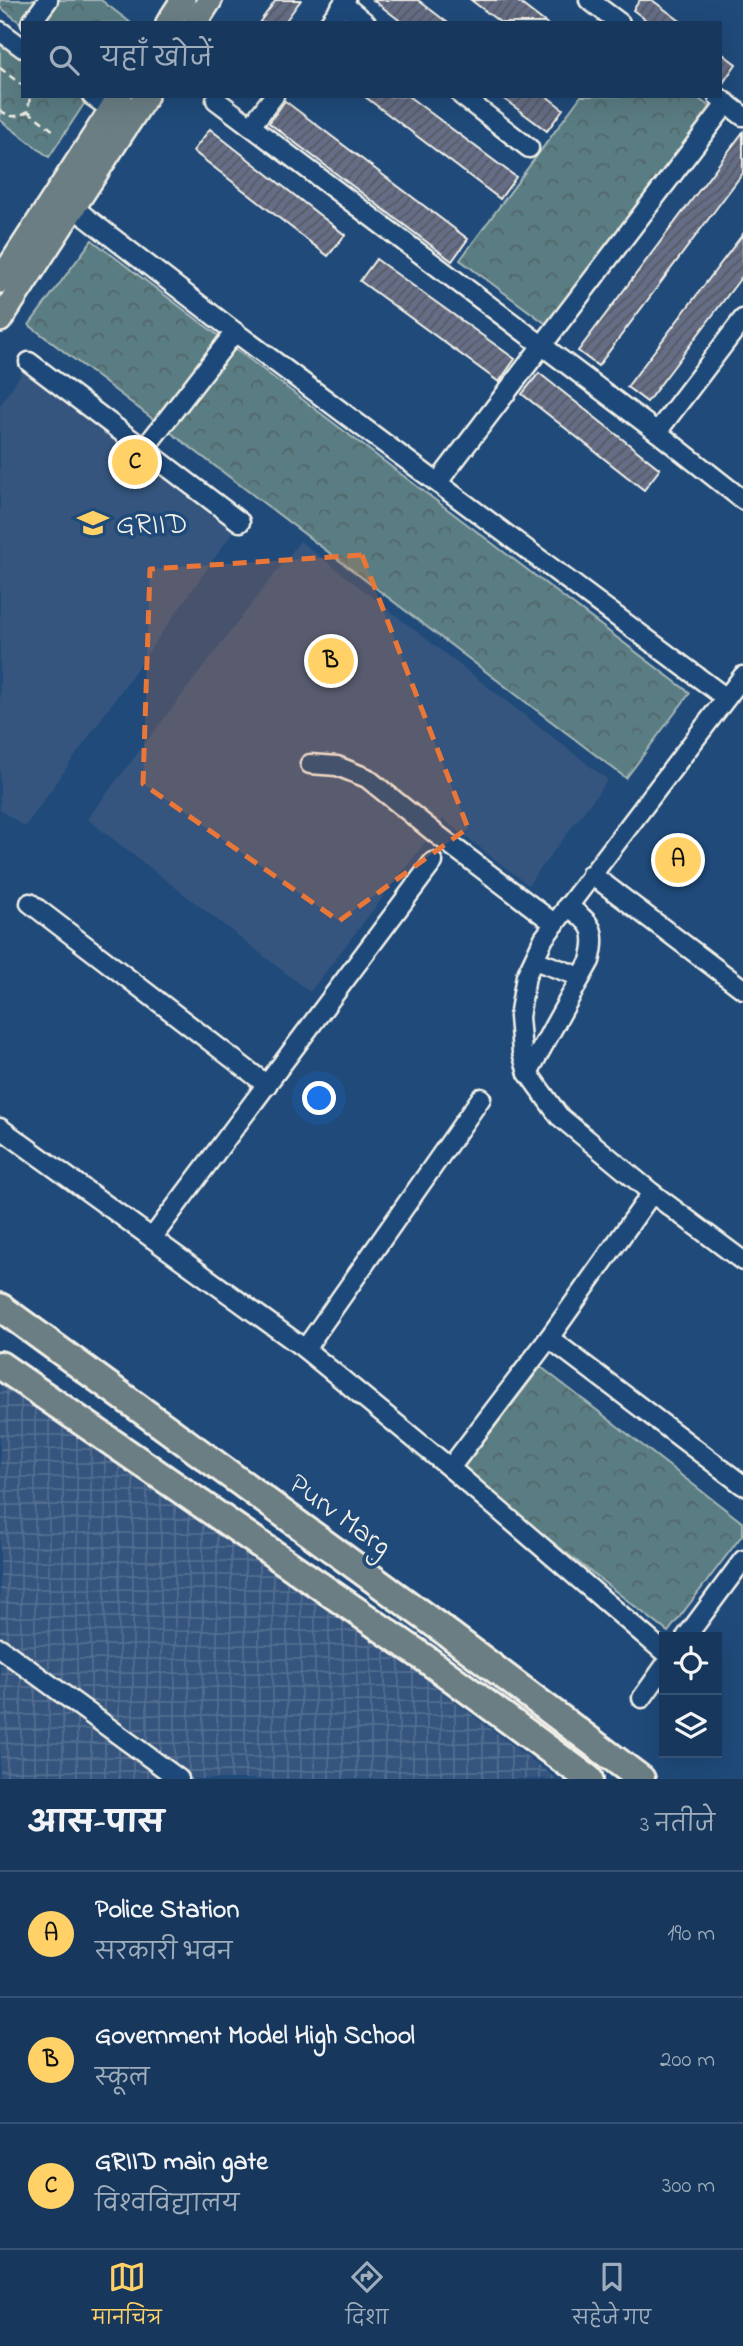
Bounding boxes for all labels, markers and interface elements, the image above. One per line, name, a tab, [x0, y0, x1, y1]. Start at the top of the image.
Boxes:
search box	[21, 21, 722, 98]
icon: search	[45, 41, 83, 79]
text: यहाँ खोजें	[101, 41, 213, 79]
pin: C	[112, 436, 158, 488]
place label: GRIID	[116, 504, 188, 548]
school or university icon: GRIID	[76, 506, 110, 540]
pin: B	[308, 635, 354, 687]
pin: A	[655, 834, 701, 886]
your location	[302, 1081, 336, 1115]
street label: Purv Marg	[278, 1464, 400, 1569]
map controls	[659, 1632, 722, 1758]
button: locate	[659, 1632, 722, 1695]
button: layers	[659, 1695, 722, 1758]
text: आस-पास	[28, 1803, 164, 1847]
text: 3 नतीजे	[640, 1809, 715, 1842]
text: Police Station	[95, 1892, 239, 1930]
text: A	[44, 1918, 58, 1951]
text: 190 m	[667, 1918, 715, 1951]
text: सरकारी भवन	[95, 1937, 232, 1970]
text: Government Model High School	[95, 2018, 415, 2056]
text: B	[43, 2044, 59, 2077]
text: 200 m	[660, 2044, 715, 2077]
text: स्कूल	[95, 2063, 150, 2096]
text: GRIID main gate	[95, 2144, 268, 2182]
text: C	[45, 2170, 57, 2203]
text: 300 m	[662, 2170, 715, 2203]
text: विश्वविद्यालय	[95, 2189, 239, 2222]
tab: मानचित्र	[92, 2258, 162, 2338]
tab: दिशा	[345, 2258, 388, 2338]
tab: सहेजे गए	[572, 2258, 651, 2338]

